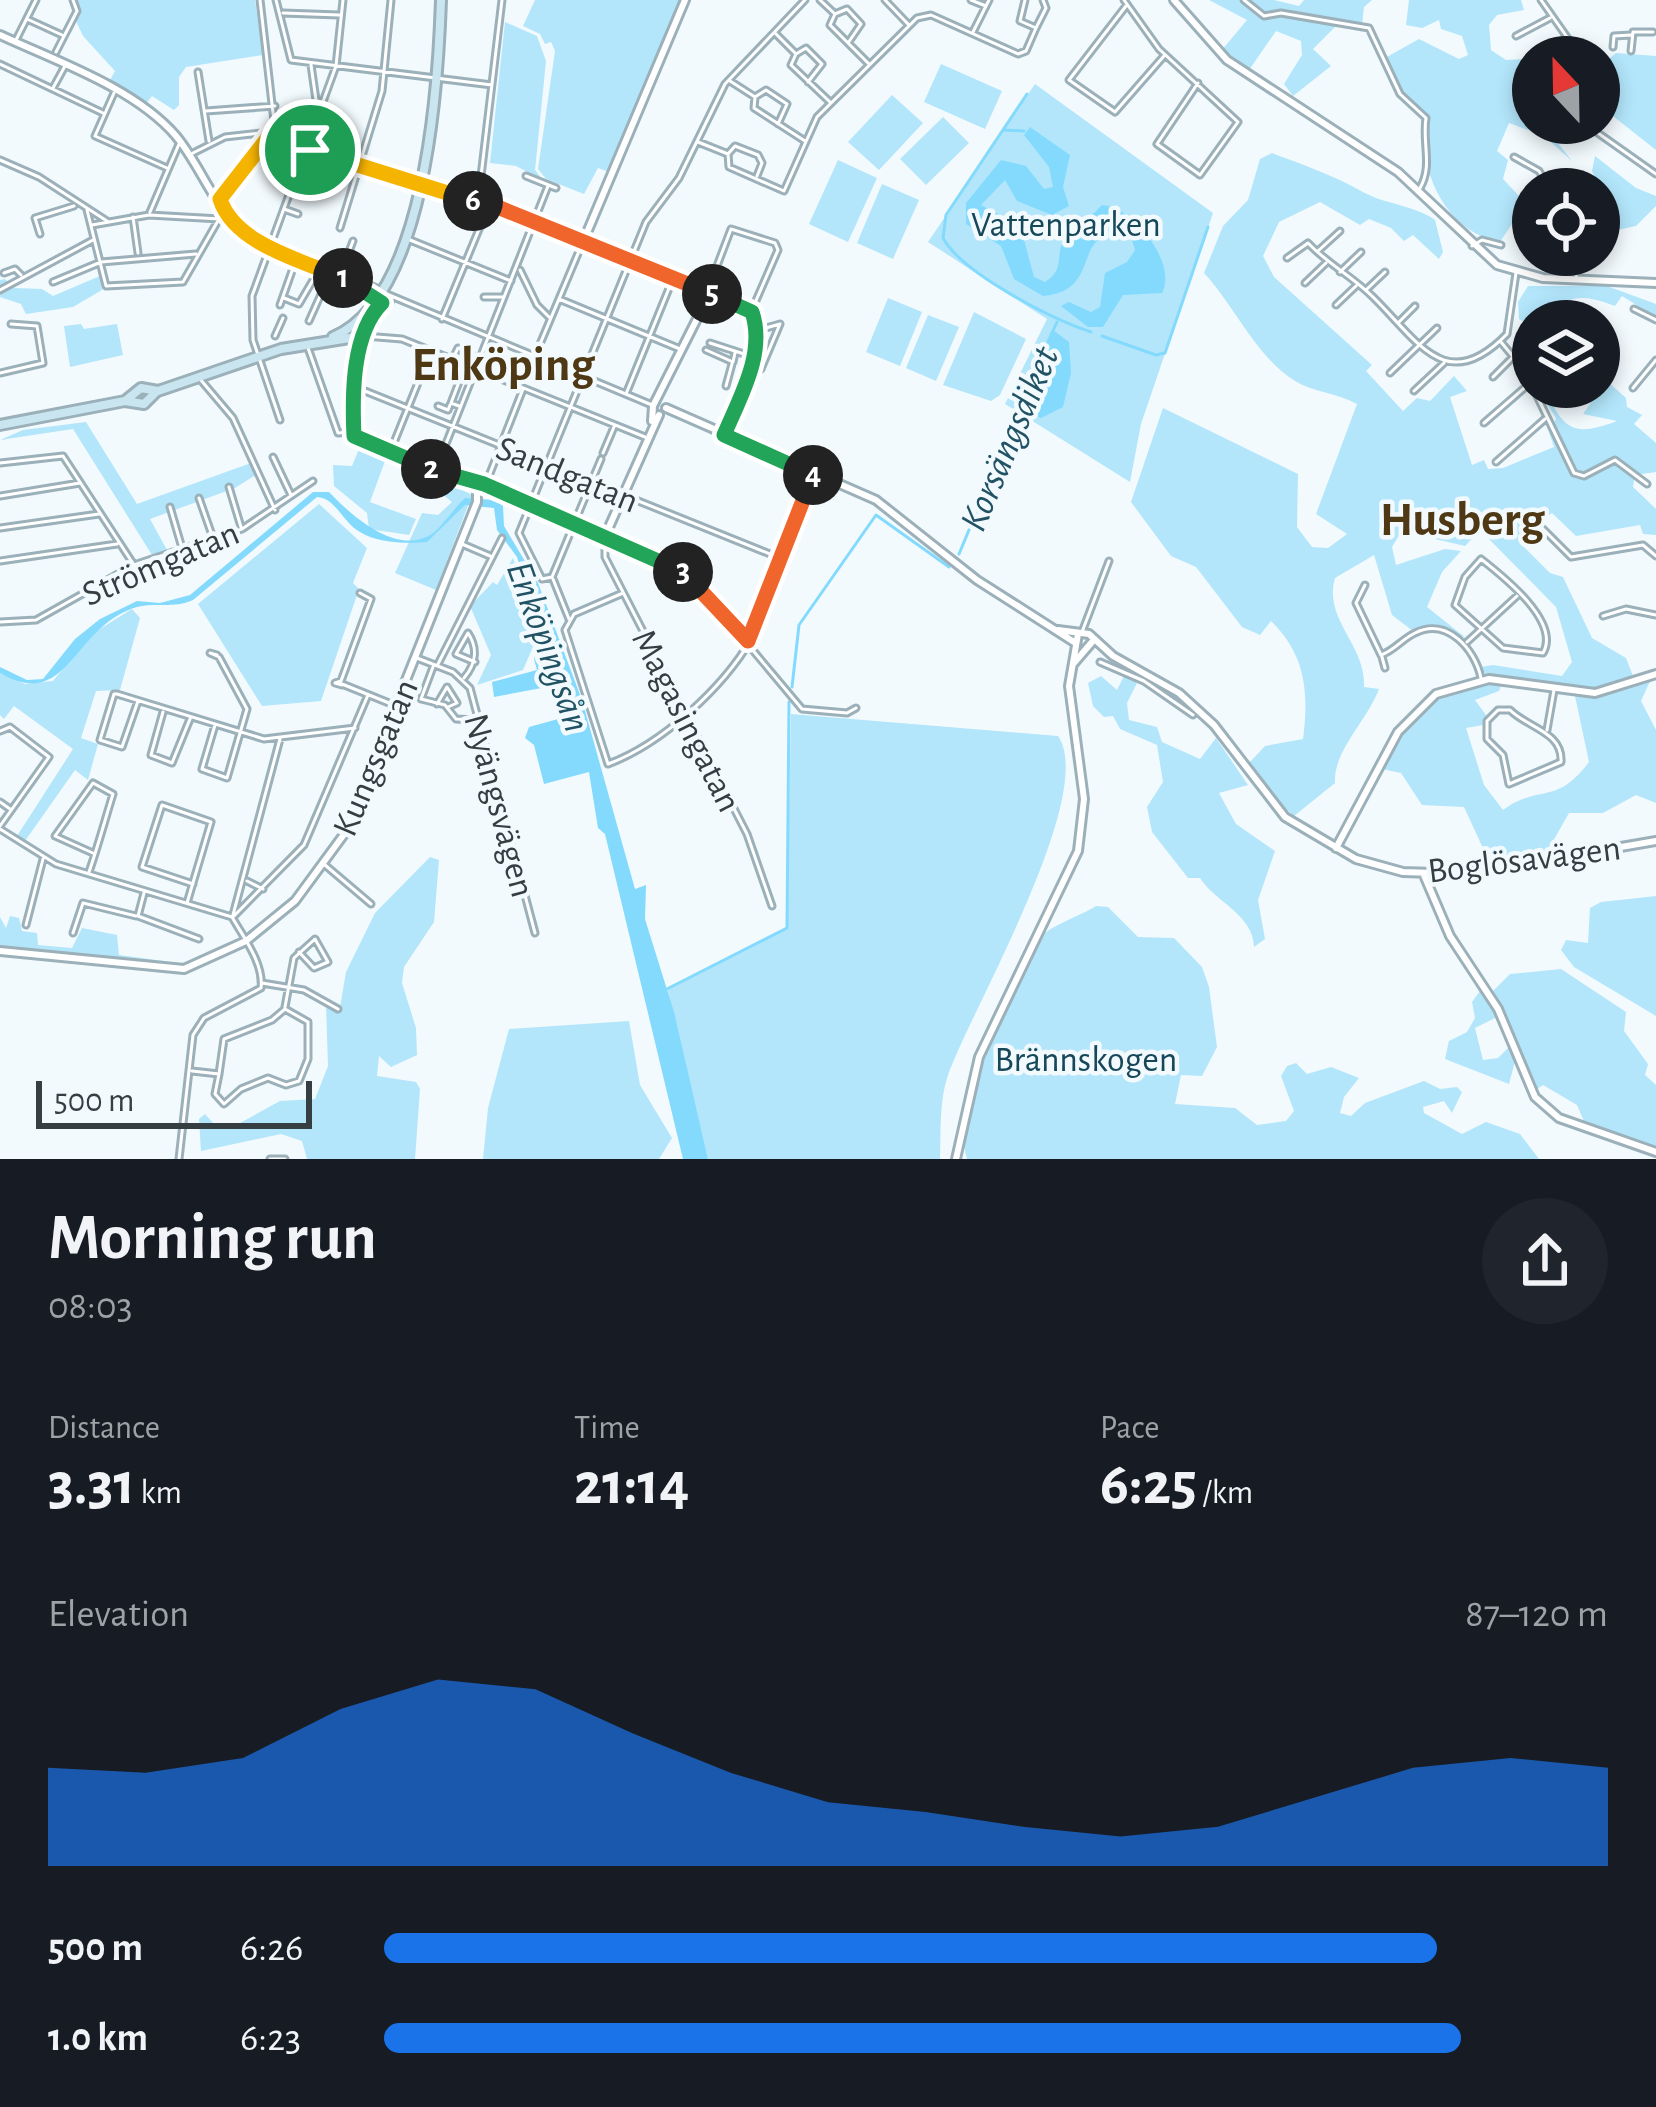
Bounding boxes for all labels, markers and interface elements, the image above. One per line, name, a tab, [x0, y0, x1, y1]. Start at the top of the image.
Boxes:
north arrow	[1512, 36, 1620, 144]
map controls	[1512, 36, 1620, 408]
pin	[259, 99, 361, 201]
icon: arrive	[277, 117, 343, 183]
button: locate	[1512, 168, 1620, 276]
pin: 6	[443, 171, 503, 231]
text: 6	[465, 184, 481, 217]
park label: Vattenparken	[971, 207, 1161, 243]
pin: 1	[313, 248, 373, 308]
text: 1	[337, 261, 349, 294]
pin: 5	[682, 264, 742, 324]
text: 5	[705, 277, 719, 310]
button: layers	[1512, 300, 1620, 408]
water label: Korsängsdiket	[954, 341, 1067, 537]
district label: Enköping	[412, 342, 595, 390]
street label: Sandgatan	[491, 430, 643, 520]
pin: 2	[401, 439, 461, 499]
pin: 4	[783, 445, 843, 505]
text: 2	[423, 452, 439, 485]
text: 4	[805, 458, 821, 491]
district label: Husberg	[1380, 497, 1545, 545]
street label: Strömgatan	[77, 515, 244, 613]
pin: 3	[653, 542, 713, 602]
text: 3	[676, 555, 690, 588]
water label: Enköpingsån	[499, 556, 596, 737]
street label: Magasingatan	[625, 624, 747, 818]
street label: Kungsgatan	[327, 674, 425, 841]
street label: Nyängsvägen	[457, 710, 541, 901]
street label: Boglösavägen	[1426, 830, 1623, 890]
park label: Brännskogen	[995, 1042, 1177, 1078]
scale bar	[36, 1075, 312, 1128]
text: 500 m	[54, 1085, 135, 1118]
button: share	[1482, 1198, 1608, 1324]
text: Morning run	[48, 1205, 377, 1271]
text: 08:03	[48, 1287, 133, 1326]
text: Distance	[48, 1412, 160, 1445]
text: Time	[574, 1412, 640, 1445]
text: Pace	[1100, 1412, 1159, 1445]
text: 3.31	[48, 1455, 135, 1515]
text: 21:14	[574, 1455, 689, 1515]
text: 6:25	[1100, 1455, 1197, 1515]
text: km	[135, 1477, 182, 1510]
text: /km	[1197, 1477, 1253, 1510]
text: Elevation	[48, 1595, 189, 1634]
text: 87–120 m	[1465, 1595, 1608, 1634]
text: 500 m	[48, 1929, 143, 1968]
text: 6:26	[240, 1929, 303, 1968]
text: 1.0 km	[48, 2019, 148, 2058]
text: 6:23	[240, 2019, 301, 2058]

